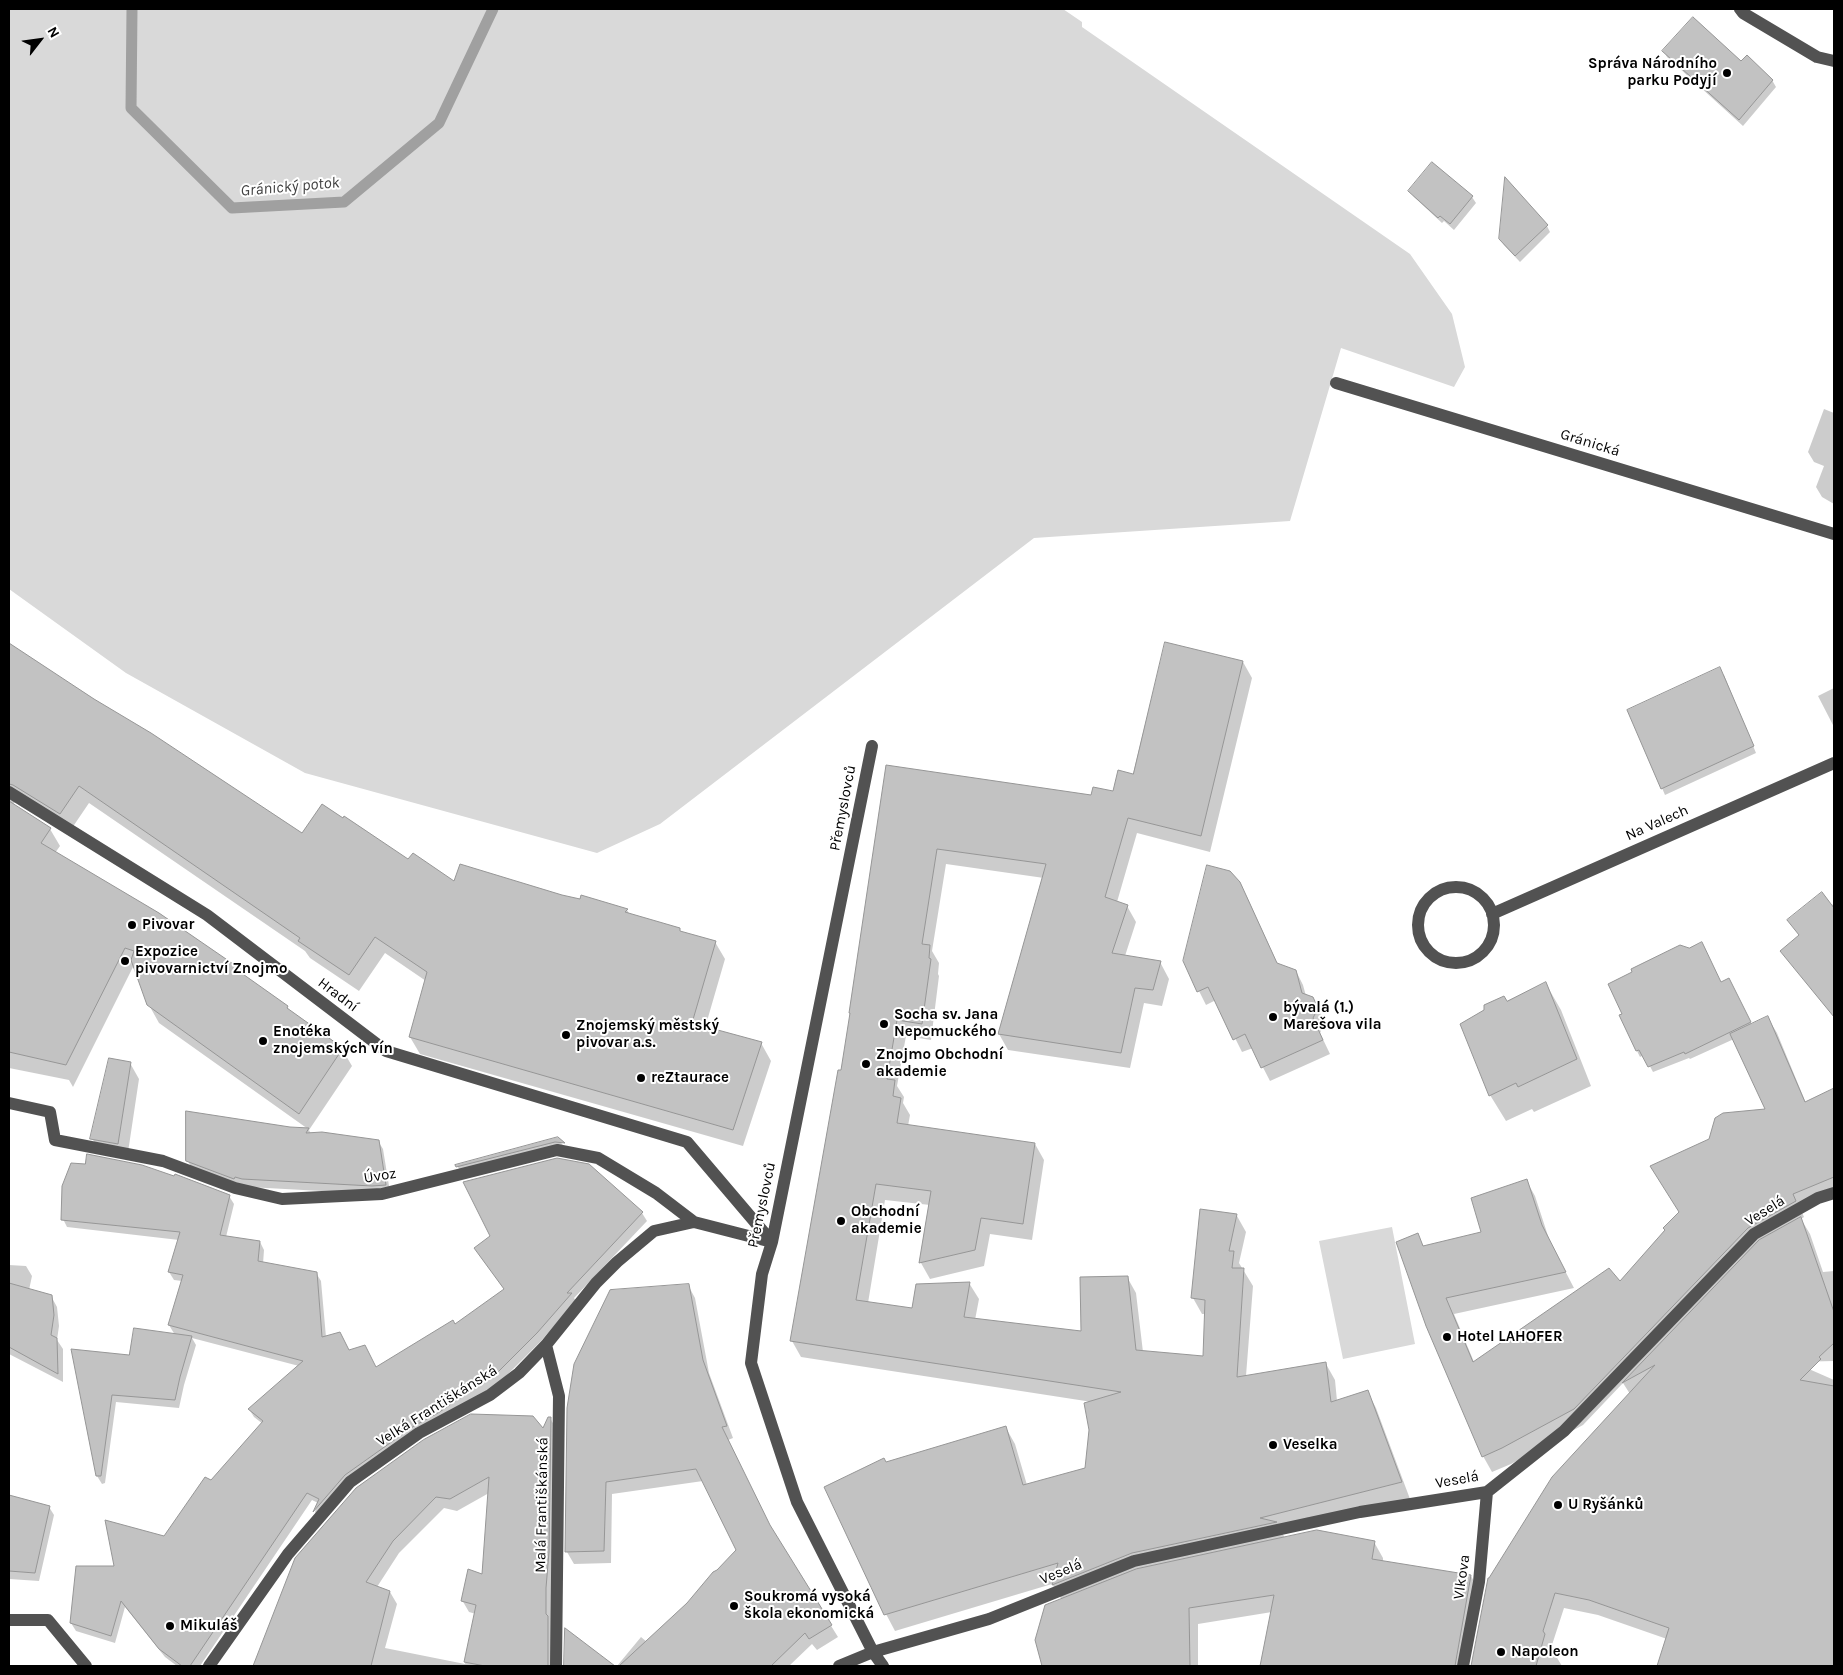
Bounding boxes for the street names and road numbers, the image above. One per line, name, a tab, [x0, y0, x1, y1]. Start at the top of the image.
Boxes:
street label: Gránická	[1558, 425, 1622, 461]
street label: Přemyslovců	[826, 764, 860, 852]
street label: Na Valech	[1623, 801, 1691, 845]
street label: Hradní	[314, 974, 362, 1016]
street label: Přemyslovců	[744, 1161, 780, 1249]
street label: Úvoz	[362, 1165, 398, 1187]
street label: Veselá	[1742, 1192, 1788, 1230]
street label: Velká Františkánská	[373, 1362, 501, 1450]
street label: Malá Františkánská	[532, 1437, 552, 1573]
street label: Veselá	[1434, 1467, 1480, 1493]
street label: Vlkova	[1450, 1553, 1474, 1601]
street label: Veselá	[1037, 1555, 1085, 1589]

